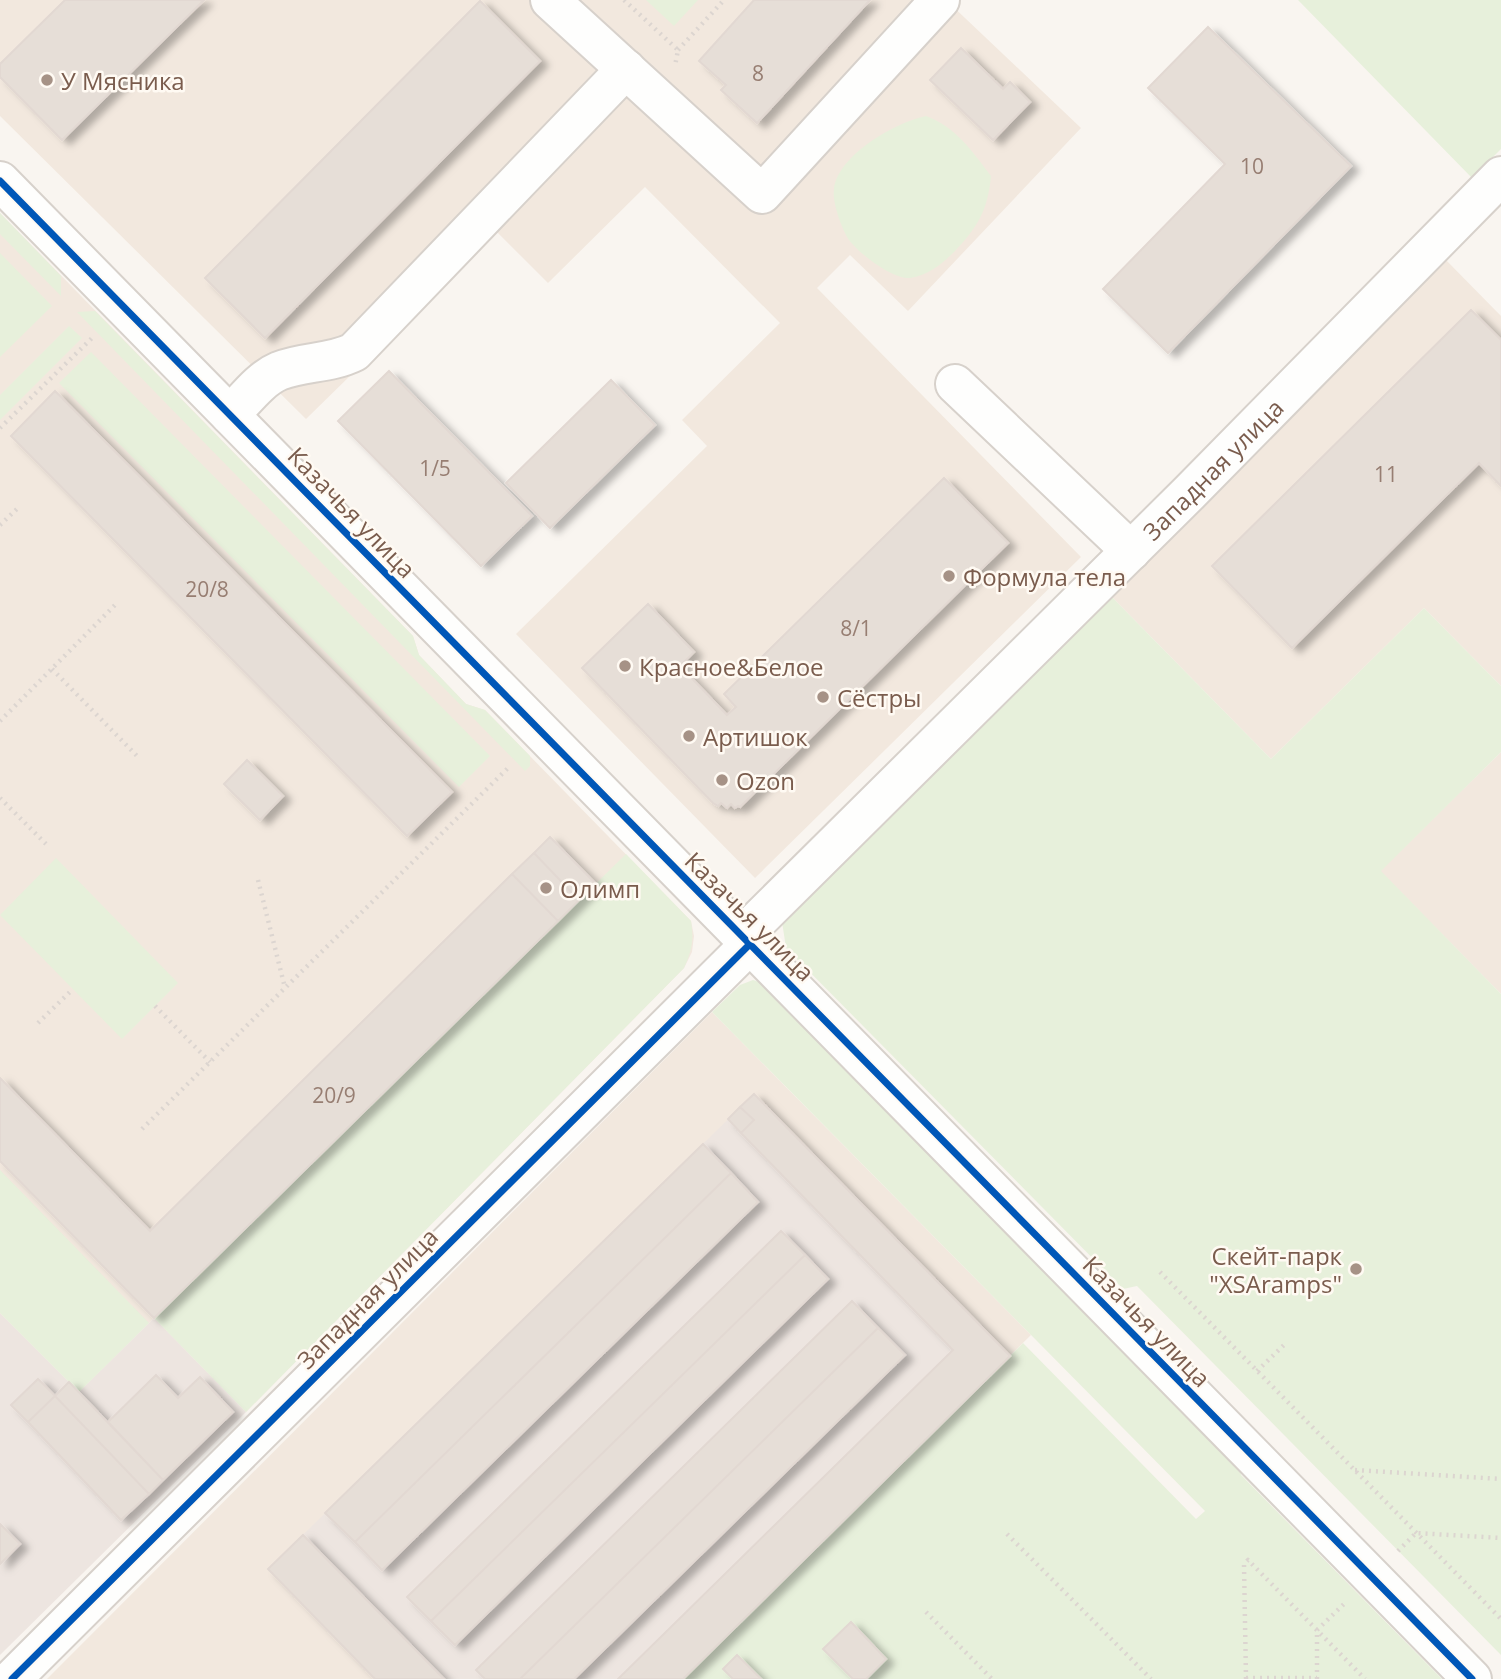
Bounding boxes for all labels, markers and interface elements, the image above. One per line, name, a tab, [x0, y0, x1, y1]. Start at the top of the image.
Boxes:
house number: 8	[752, 59, 764, 87]
place label: У Мясника	[61, 64, 185, 97]
marker: У Мясника	[39, 72, 55, 88]
house number: 10	[1240, 152, 1264, 180]
street label: Западная улица	[1135, 391, 1290, 547]
street label: Казачья улица	[281, 439, 423, 585]
house number: 1/5	[419, 454, 451, 482]
house number: 11	[1374, 460, 1398, 488]
place label: Формула тела	[963, 560, 1126, 593]
marker: Формула тела	[941, 568, 957, 584]
house number: 20/8	[185, 575, 229, 603]
house number: 8/1	[840, 614, 872, 642]
place label: Красное&Белое	[639, 650, 824, 683]
marker: Красное&Белое	[617, 658, 633, 674]
place label: Сёстры	[837, 681, 922, 714]
marker: Сёстры	[815, 689, 831, 705]
place label: Артишок	[703, 720, 808, 753]
marker: Артишок	[681, 728, 697, 744]
place label: Ozon	[736, 764, 795, 797]
marker: Ozon	[714, 772, 730, 788]
street label: Казачья улица	[678, 844, 822, 988]
place label: Олимп	[560, 872, 640, 905]
marker: Олимп	[538, 880, 554, 896]
house number: 20/9	[312, 1081, 356, 1109]
street label: Западная улица	[289, 1220, 445, 1376]
place label: Скейт-парк "XSAramps"	[1209, 1239, 1343, 1300]
street label: Казачья улица	[1076, 1248, 1218, 1394]
marker: Скейт-парк "XSAramps"	[1348, 1261, 1364, 1277]

